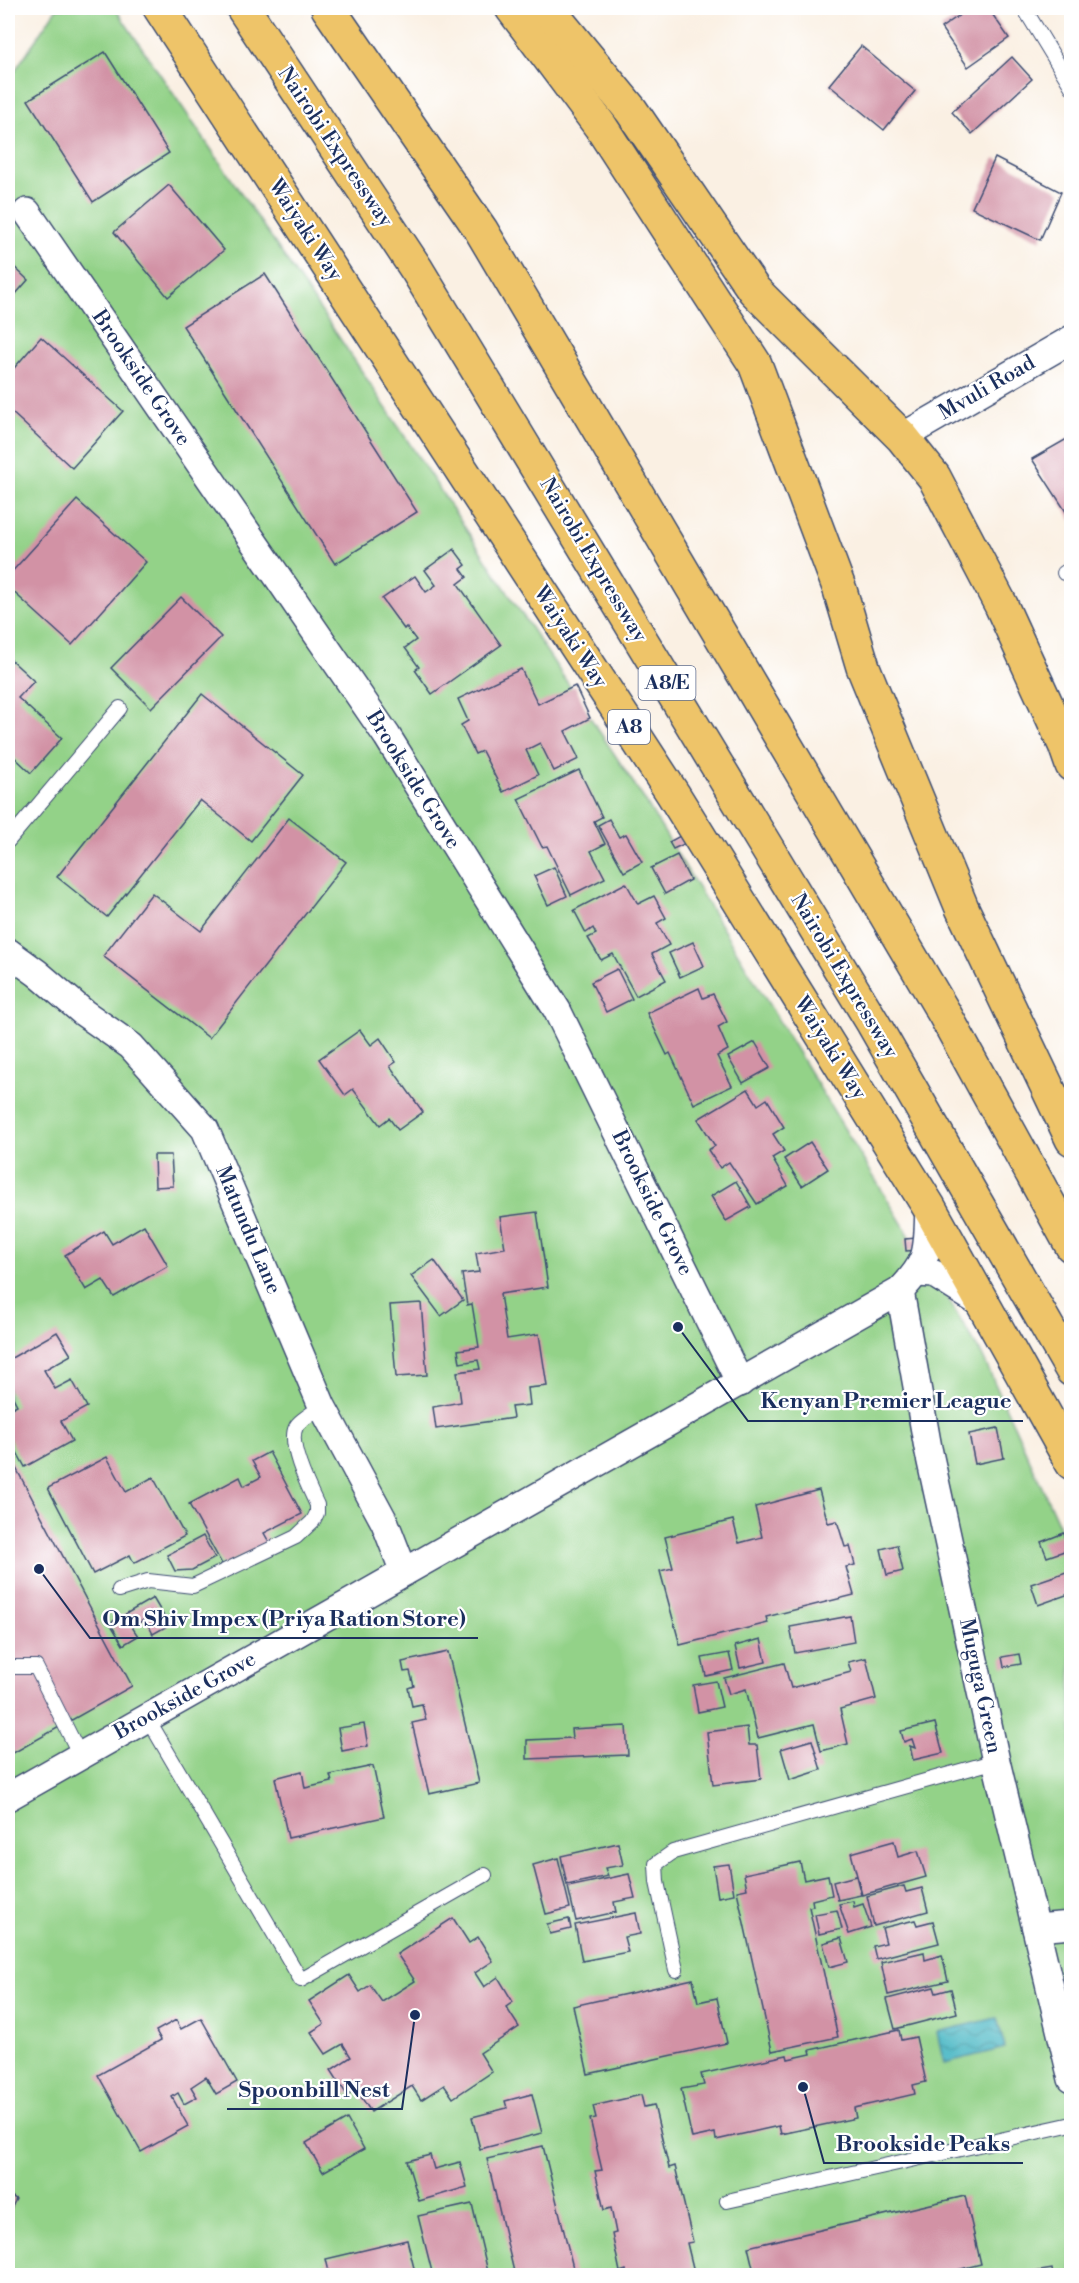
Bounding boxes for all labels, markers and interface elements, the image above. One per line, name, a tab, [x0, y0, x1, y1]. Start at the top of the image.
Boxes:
street label: Nairobi Expressway	[272, 62, 399, 233]
street label: Waiyaki Way	[262, 173, 348, 287]
street label: Brookside Grove	[85, 304, 196, 451]
street label: Mvuli Road	[934, 350, 1040, 426]
street label: Nairobi Expressway	[534, 473, 653, 648]
street label: Waiyaki Way	[527, 580, 613, 694]
road number: A8/E	[638, 666, 696, 700]
street label: Brookside Grove	[359, 705, 466, 854]
road number: A8	[608, 710, 650, 744]
street label: Nairobi Expressway	[785, 889, 904, 1064]
street label: Waiyaki Way	[788, 991, 872, 1105]
street label: Brookside Grove	[605, 1125, 698, 1280]
street label: Matundu Lane	[209, 1162, 287, 1298]
callout: Kenyan Premier League	[748, 1381, 1023, 1421]
text: Kenyan Premier League	[760, 1388, 1012, 1415]
callout: Om Shiv Impex (Priya Ration Store)	[90, 1598, 478, 1638]
text: Om Shiv Impex (Priya Ration Store)	[102, 1606, 466, 1633]
street label: Muguga Green	[953, 1616, 1007, 1756]
street label: Brookside Grove	[109, 1646, 261, 1746]
callout: Spoonbill Nest	[227, 2069, 402, 2109]
text: Spoonbill Nest	[238, 2077, 390, 2104]
callout: Brookside Peaks	[824, 2123, 1023, 2163]
text: Brookside Peaks	[836, 2131, 1010, 2158]

